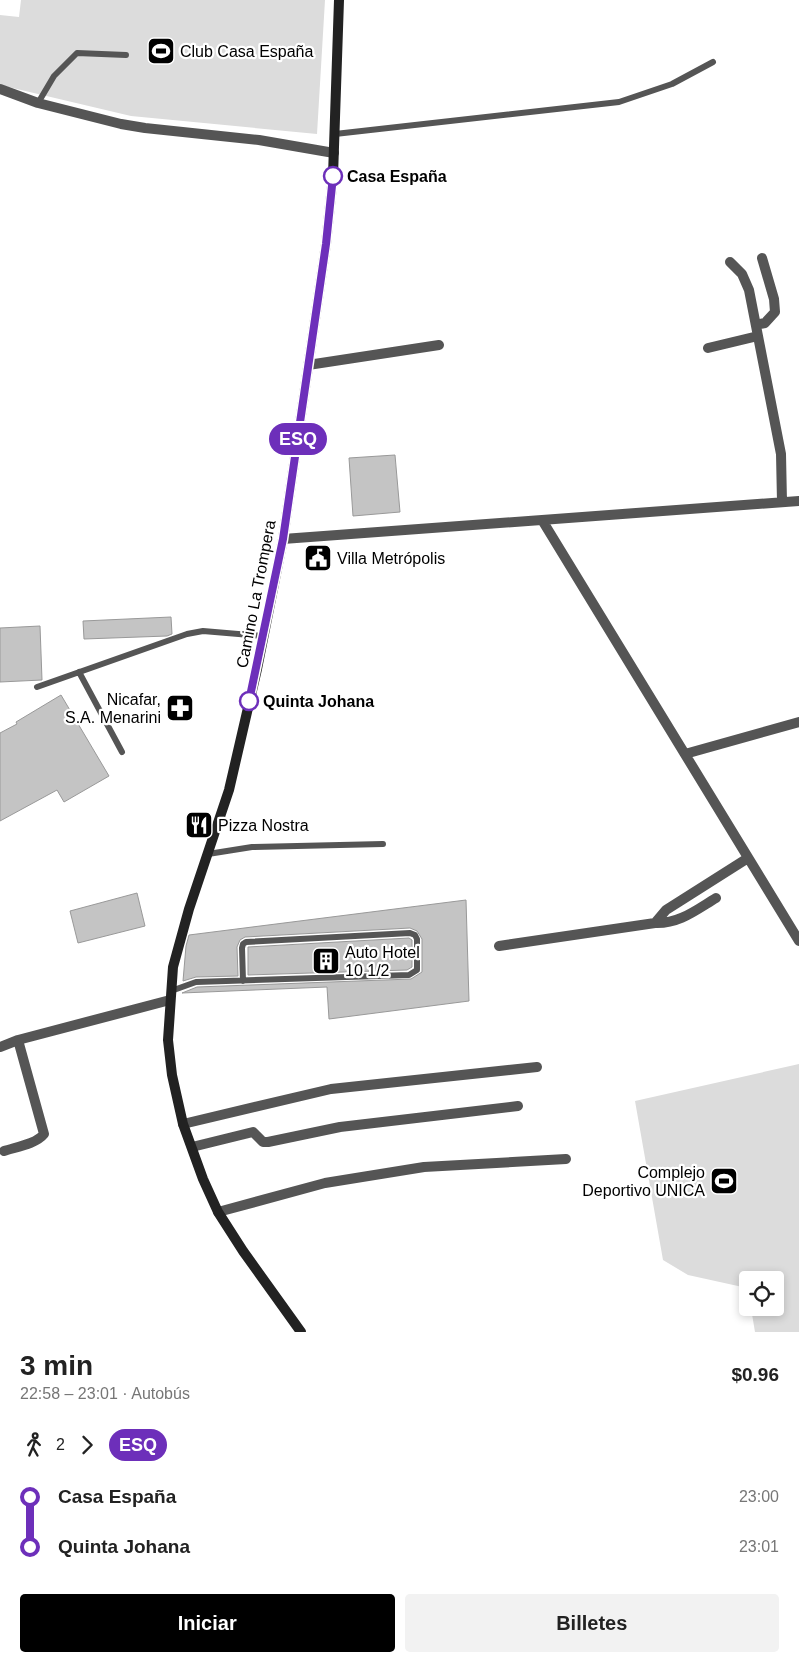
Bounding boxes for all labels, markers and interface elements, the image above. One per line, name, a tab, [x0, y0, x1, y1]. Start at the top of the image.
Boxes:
sports icon: Club Casa España	[146, 36, 176, 66]
place label: Club Casa España	[180, 43, 314, 60]
marker: Casa España	[323, 166, 343, 186]
place label: Casa España	[347, 168, 447, 185]
line badge: ESQ	[269, 423, 327, 455]
text: ESQ	[279, 429, 317, 449]
street label: Camino La Trompera	[233, 519, 279, 669]
public building icon: Villa Metrópolis	[303, 543, 333, 573]
place label: Villa Metrópolis	[337, 550, 445, 567]
place label: Nicafar, S.A. Menarini	[65, 691, 161, 726]
marker: Quinta Johana	[239, 691, 259, 711]
pharmacy icon: Nicafar, S.A. Menarini	[165, 693, 195, 723]
place label: Quinta Johana	[263, 693, 374, 710]
restaurant icon: Pizza Nostra	[184, 810, 214, 840]
place label: Pizza Nostra	[218, 817, 309, 834]
place label: Auto Hotel 10 1/2	[345, 944, 420, 979]
building icon: Auto Hotel 10 1/2	[311, 946, 341, 976]
place label: Complejo Deportivo UNICA	[582, 1164, 705, 1199]
sports icon: Complejo Deportivo UNICA	[709, 1166, 739, 1196]
map controls	[739, 1271, 784, 1316]
button: locate	[739, 1271, 784, 1316]
text: 3 min	[20, 1350, 93, 1381]
text: $0.96	[731, 1364, 779, 1385]
text: 22:58 – 23:01 · Autobús	[20, 1385, 190, 1402]
icon: walk	[20, 1431, 48, 1459]
icon: forward	[73, 1431, 101, 1459]
text: ESQ	[119, 1435, 157, 1455]
text: 2	[56, 1436, 65, 1453]
text: Casa España	[58, 1486, 176, 1507]
text: 23:00	[739, 1488, 779, 1505]
text: Quinta Johana	[58, 1536, 190, 1557]
text: 23:01	[739, 1538, 779, 1555]
button: Iniciar	[20, 1594, 395, 1652]
button: Billetes	[405, 1594, 779, 1652]

